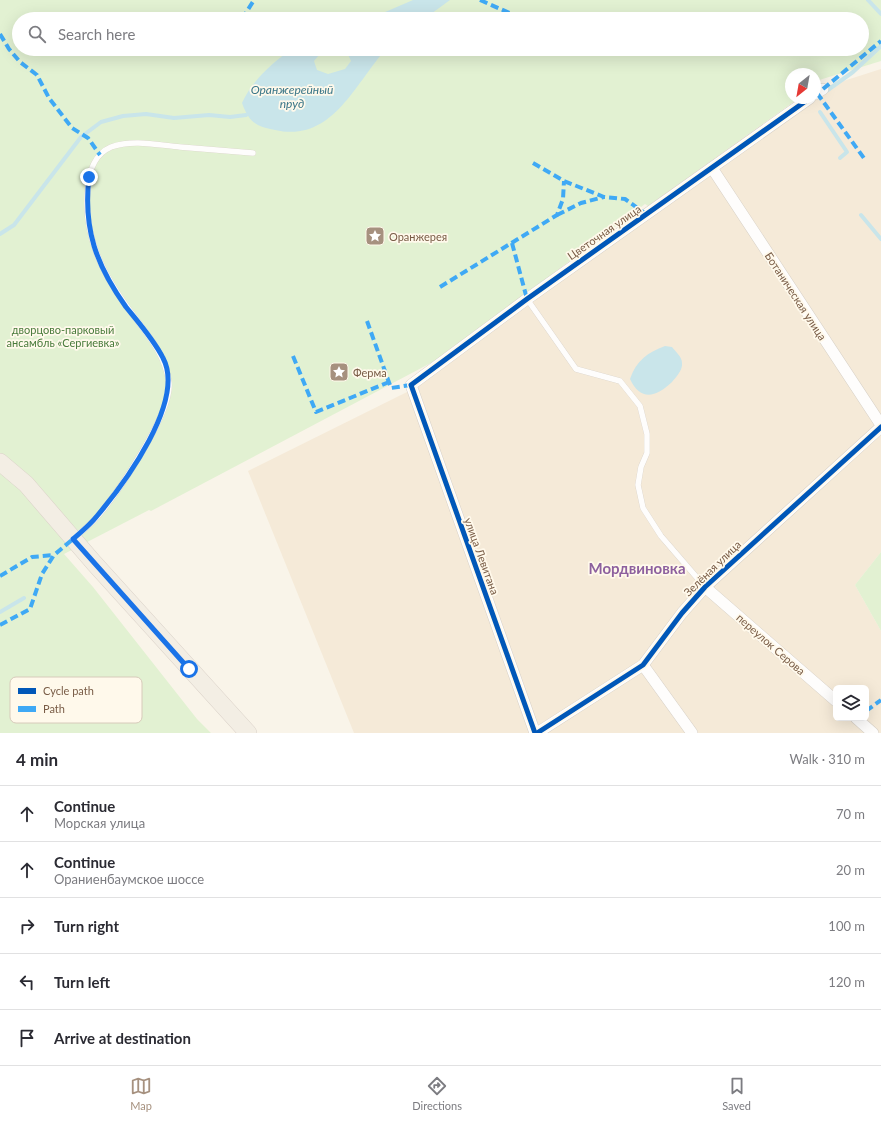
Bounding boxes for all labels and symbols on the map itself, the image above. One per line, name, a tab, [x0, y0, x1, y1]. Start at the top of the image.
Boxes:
north arrow	[785, 68, 821, 104]
water label: Оранжерейный пруд	[251, 82, 333, 111]
route end	[80, 168, 98, 186]
street label: Цветочная улица	[565, 202, 643, 262]
place icon: Оранжерея	[364, 225, 386, 247]
place label: Оранжерея	[389, 230, 447, 243]
street label: Ботаническая улица	[763, 249, 829, 343]
park label: дворцово-парковый ансамбль «Сергиевка»	[7, 323, 120, 349]
place icon: Ферма	[328, 361, 350, 383]
place label: Ферма	[353, 366, 387, 379]
street label: улица Левитана	[462, 516, 502, 596]
street label: Зелёная улица	[681, 538, 743, 598]
district label: Мордвиновка	[588, 559, 686, 577]
street label: переулок Серова	[734, 611, 808, 677]
route start	[180, 660, 198, 678]
legend	[10, 677, 142, 723]
text: Cycle path	[43, 684, 94, 697]
text: Path	[43, 702, 65, 715]

